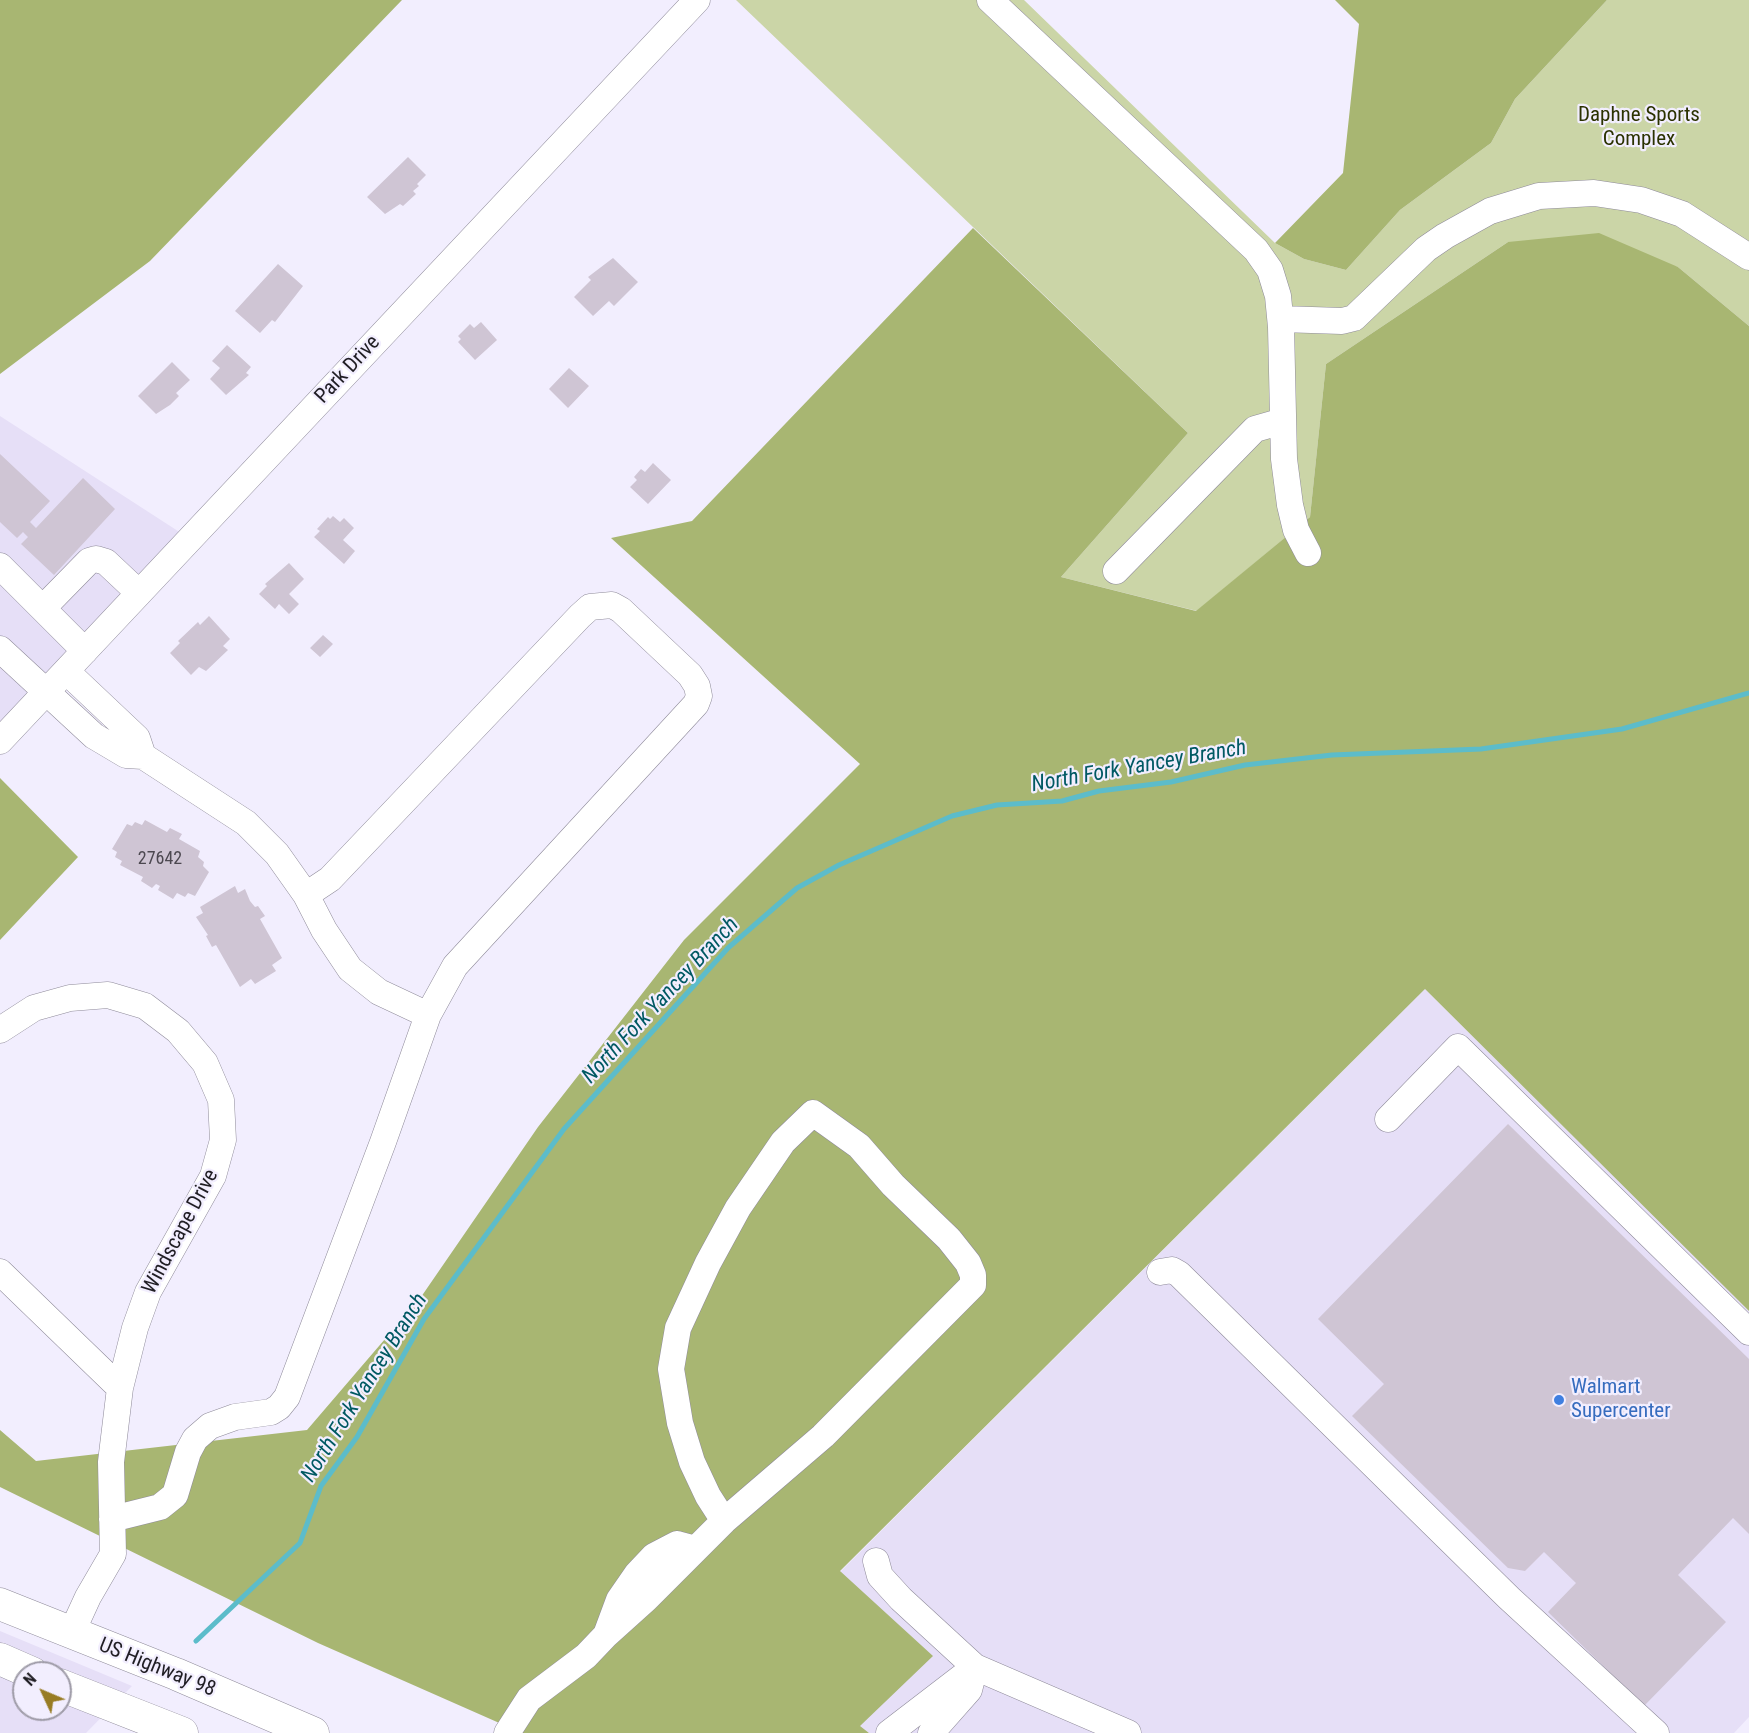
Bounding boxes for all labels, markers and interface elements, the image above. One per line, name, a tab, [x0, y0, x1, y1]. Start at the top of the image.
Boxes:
park label: Daphne Sports Complex	[1578, 103, 1700, 153]
street label: Park Drive	[310, 331, 386, 409]
water label: North Fork Yancey Branch	[1030, 735, 1248, 799]
house number: 27642	[138, 848, 182, 870]
water label: North Fork Yancey Branch	[577, 912, 745, 1090]
street label: Windscape Drive	[138, 1165, 224, 1299]
water label: North Fork Yancey Branch	[296, 1289, 434, 1487]
place label: Walmart Supercenter	[1571, 1375, 1671, 1425]
marker: Walmart Supercenter	[1552, 1393, 1566, 1407]
street label: US Highway 98	[95, 1633, 219, 1703]
north arrow	[12, 1661, 72, 1721]
text: N	[20, 1669, 40, 1690]

